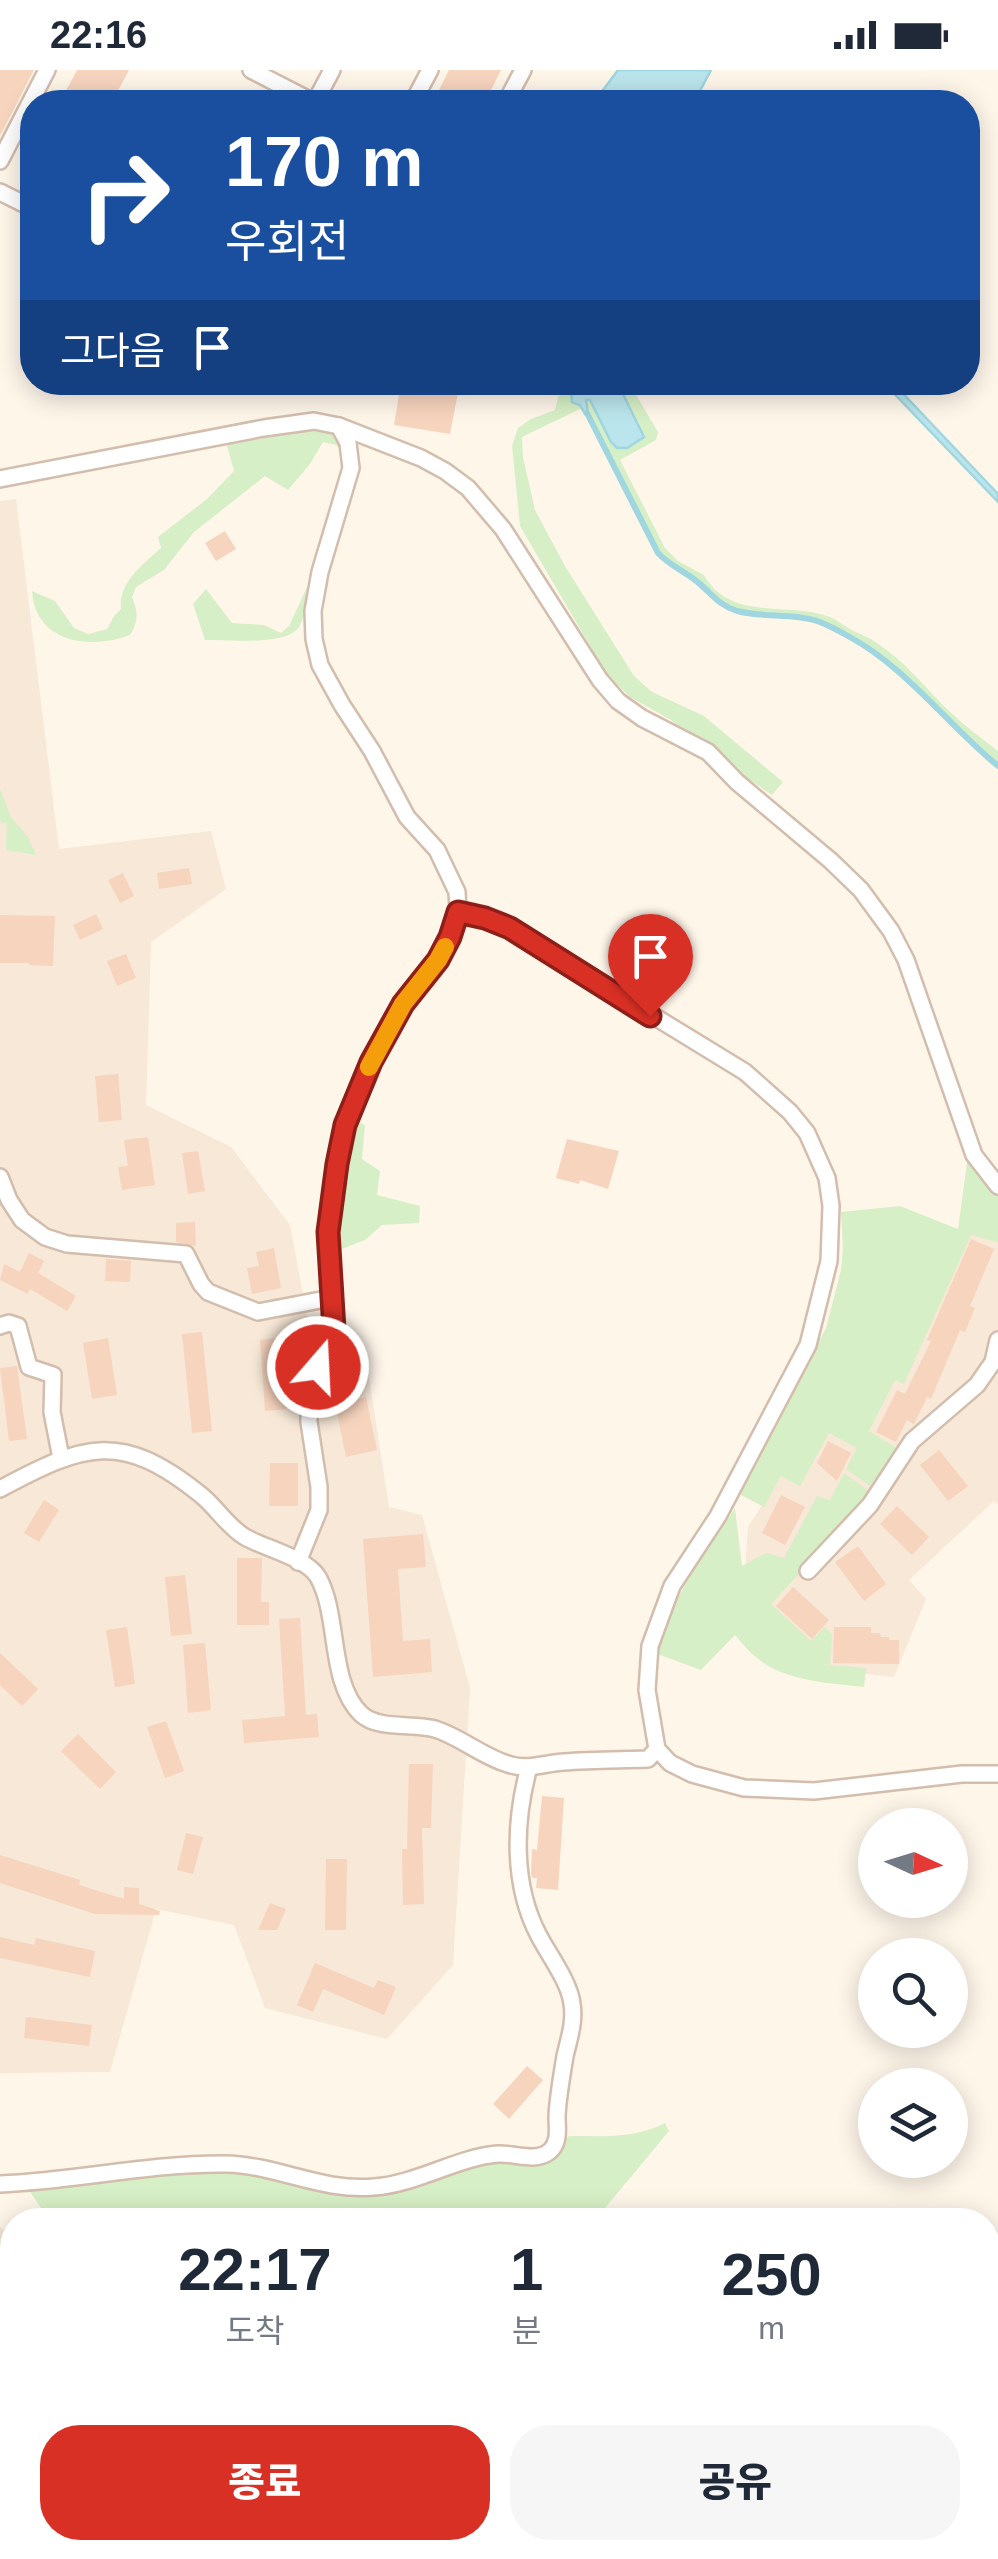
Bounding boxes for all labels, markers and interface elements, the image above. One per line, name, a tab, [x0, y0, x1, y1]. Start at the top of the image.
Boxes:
text: 22:16	[50, 14, 147, 56]
text: 170 m	[225, 123, 423, 201]
icon: right	[60, 130, 190, 260]
text: 우회전	[225, 216, 349, 267]
icon: arrive	[185, 320, 240, 375]
text: 그다음	[60, 330, 165, 372]
pin	[608, 914, 693, 1017]
icon: arrive	[623, 929, 678, 984]
position arrow	[266, 1315, 370, 1419]
north arrow	[858, 1808, 968, 1918]
map controls	[858, 1808, 968, 2178]
button: search	[858, 1938, 968, 2048]
button: layers	[858, 2068, 968, 2178]
text: 22:17	[178, 2236, 332, 2303]
text: 1	[510, 2236, 543, 2303]
text: 250	[722, 2241, 822, 2308]
text: m	[758, 2310, 785, 2346]
text: 도착	[226, 2313, 284, 2349]
text: 분	[512, 2313, 541, 2349]
button: 종료	[40, 2425, 490, 2540]
button: 공유	[510, 2425, 960, 2540]

